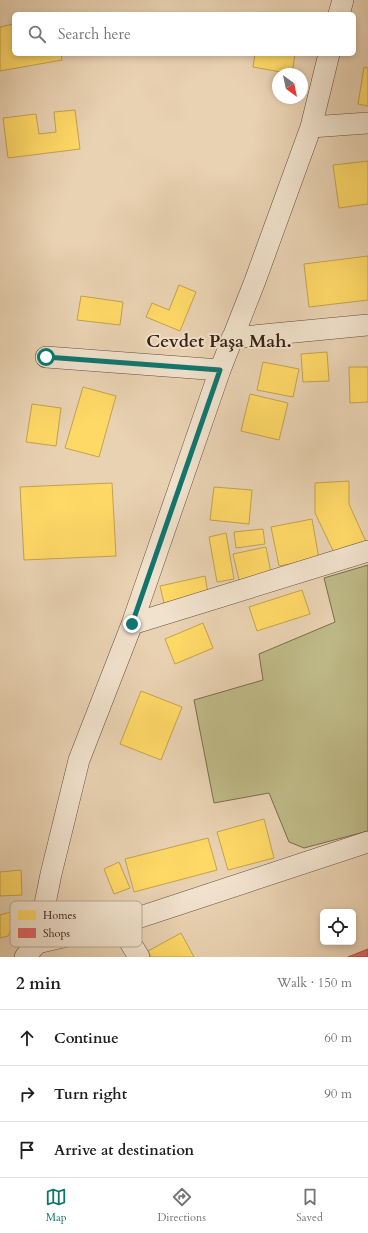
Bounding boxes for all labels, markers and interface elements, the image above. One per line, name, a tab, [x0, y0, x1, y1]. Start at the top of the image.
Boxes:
search box	[12, 12, 356, 56]
icon: search	[26, 23, 48, 45]
text: Search here	[58, 24, 131, 44]
north arrow	[272, 68, 308, 104]
district label: Cevdet Paşa Mah.	[146, 329, 292, 354]
route start	[37, 348, 55, 366]
route end	[123, 615, 141, 633]
legend	[10, 901, 142, 947]
text: Homes	[43, 908, 76, 923]
map controls	[320, 909, 356, 945]
button: locate	[320, 909, 356, 945]
text: Shops	[43, 926, 70, 941]
text: 2 min	[16, 972, 61, 995]
text: Walk · 150 m	[277, 974, 352, 992]
icon: ahead	[16, 1027, 38, 1049]
text: Continue	[54, 1028, 119, 1048]
text: 60 m	[324, 1029, 352, 1047]
icon: right	[16, 1083, 38, 1105]
text: Turn right	[54, 1084, 127, 1104]
text: 90 m	[324, 1085, 352, 1103]
icon: arrive	[16, 1139, 38, 1161]
text: Arrive at destination	[54, 1140, 194, 1160]
tab: Map	[45, 1186, 67, 1225]
tab: Directions	[157, 1186, 206, 1225]
tab: Saved	[296, 1186, 323, 1225]

